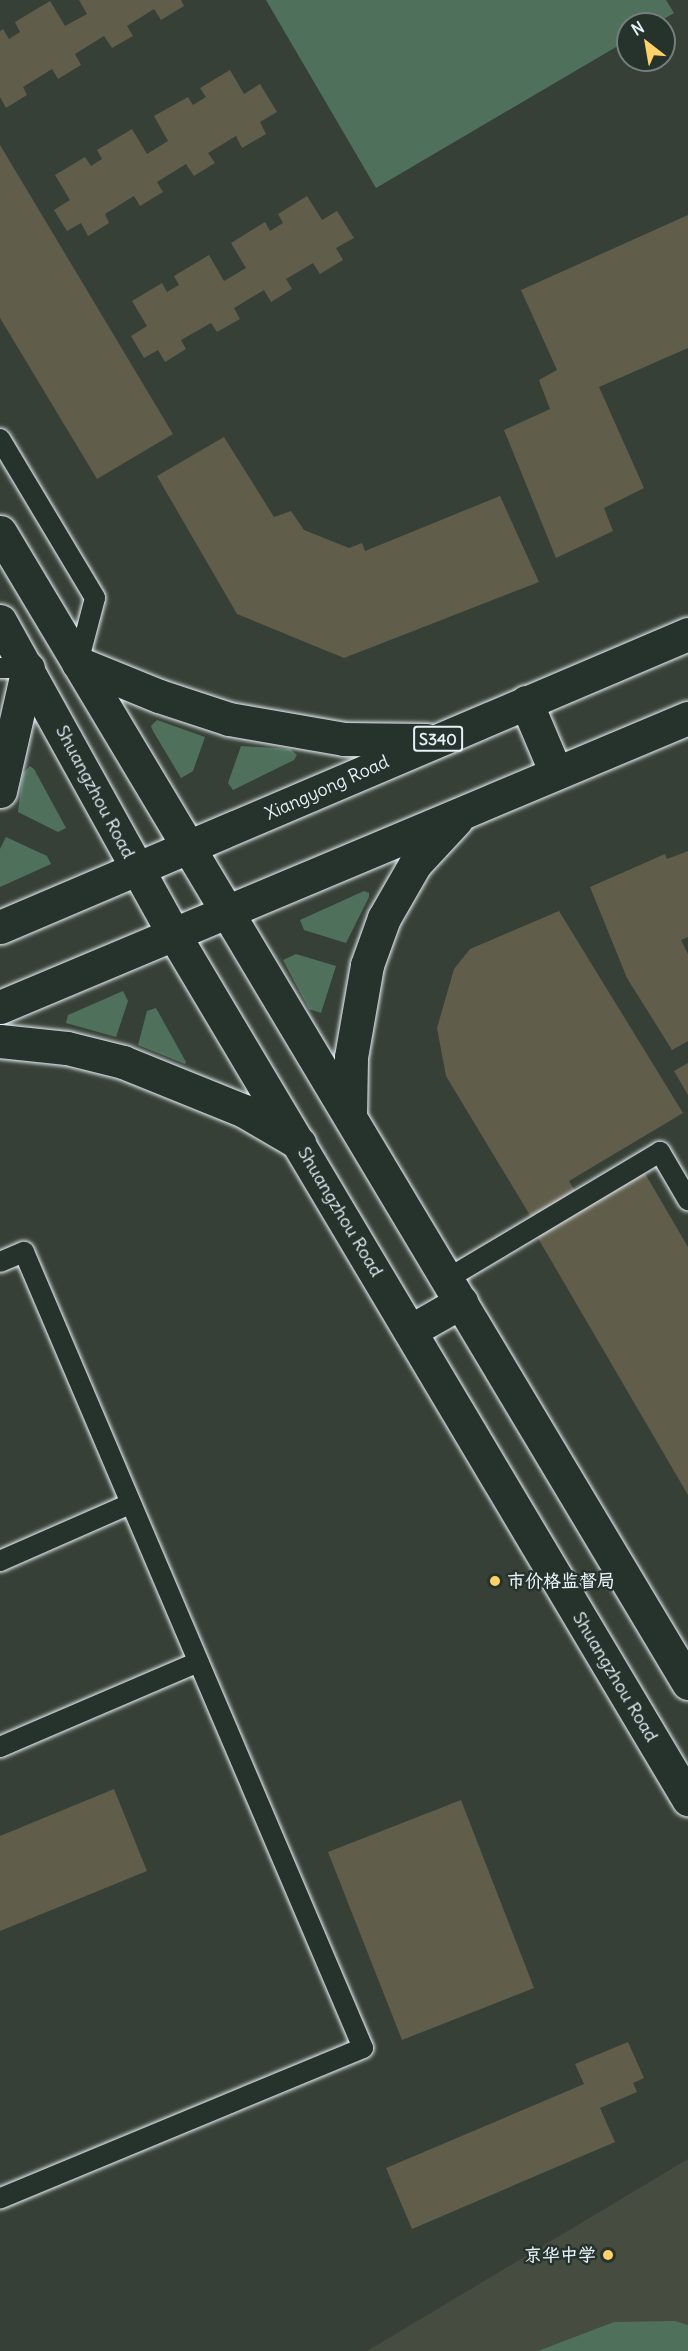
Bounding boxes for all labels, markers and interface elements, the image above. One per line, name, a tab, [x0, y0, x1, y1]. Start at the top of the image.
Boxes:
north arrow	[616, 12, 676, 72]
text: N	[628, 17, 648, 40]
street label: Shuangzhou Road	[51, 722, 139, 862]
road number: S340	[412, 726, 464, 752]
street label: Xiangyong Road	[262, 751, 392, 825]
street label: Shuangzhou Road	[293, 1143, 387, 1281]
place label: 市价格监督局	[507, 1570, 615, 1592]
marker: 市价格监督局	[488, 1574, 502, 1588]
street label: Shuangzhou Road	[568, 1608, 662, 1746]
place label: 京华中学	[524, 2244, 596, 2266]
marker: 京华中学	[601, 2248, 615, 2262]

